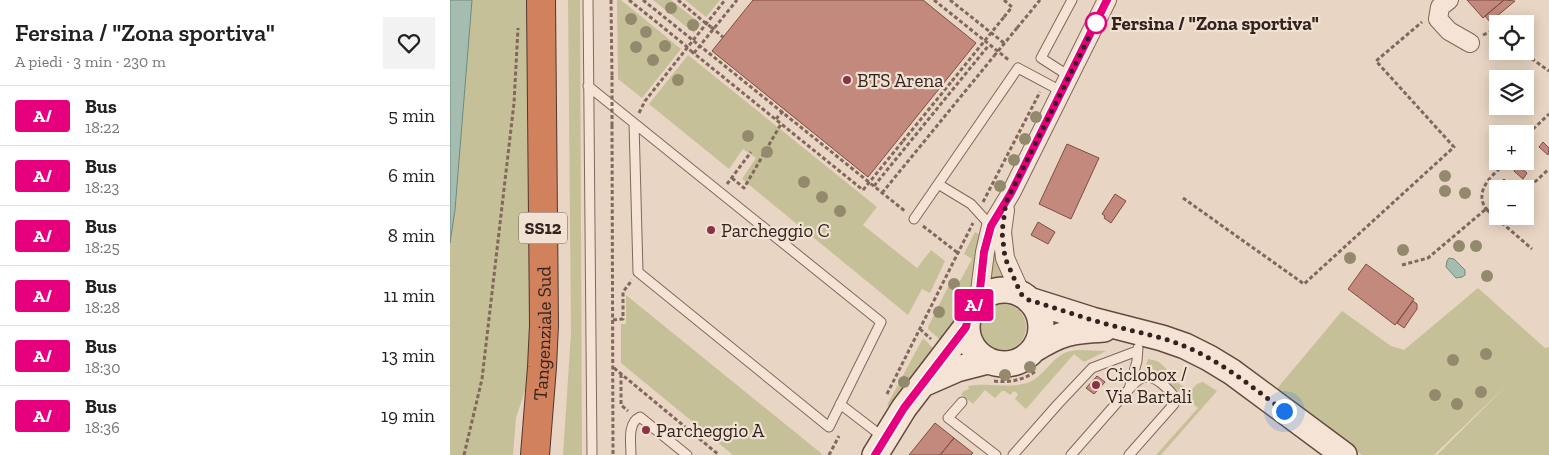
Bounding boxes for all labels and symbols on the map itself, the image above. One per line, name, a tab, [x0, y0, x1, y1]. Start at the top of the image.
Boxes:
marker: Fersina / "Zona sportiva"	[1085, 12, 1107, 34]
place label: Fersina / "Zona sportiva"	[1111, 12, 1319, 35]
place label: BTS Arena	[857, 69, 943, 92]
marker: BTS Arena	[841, 74, 853, 86]
road number: SS12	[519, 212, 567, 244]
place label: Parcheggio C	[721, 219, 830, 242]
marker: Parcheggio C	[705, 224, 717, 236]
street label: Tangenziale Sud	[528, 265, 556, 401]
line badge: A/	[952, 289, 996, 321]
place label: Ciclobox / Via Bartali	[1105, 363, 1192, 408]
marker: Ciclobox / Via Bartali	[1090, 379, 1102, 391]
your location	[1272, 399, 1297, 424]
place label: Parcheggio A	[656, 419, 765, 442]
marker: Parcheggio A	[640, 424, 652, 436]

